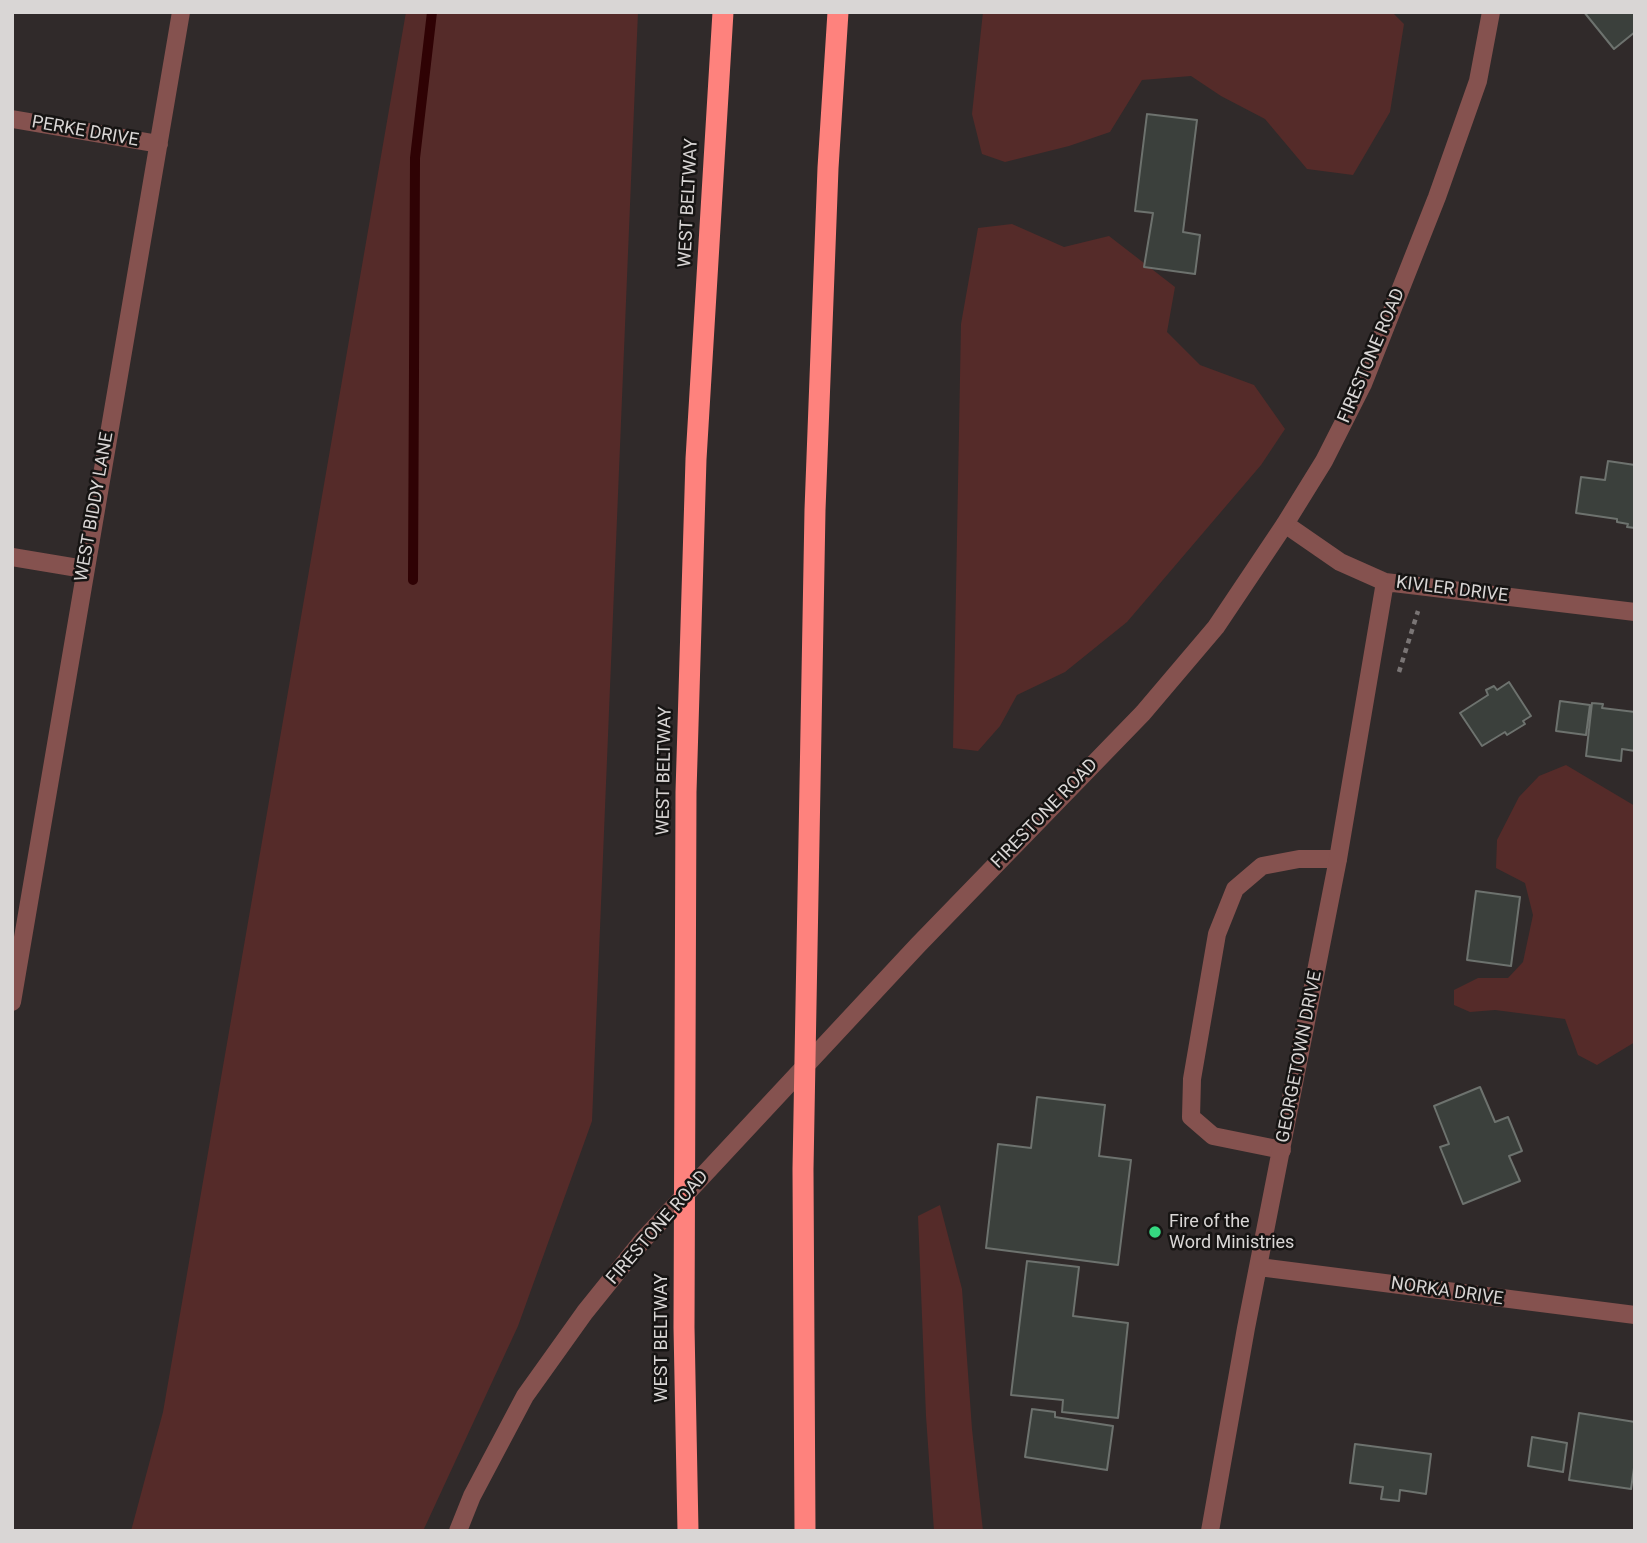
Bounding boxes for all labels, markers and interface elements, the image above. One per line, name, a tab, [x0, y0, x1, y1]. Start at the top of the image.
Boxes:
street label: PERKE DRIVE	[30, 112, 140, 152]
street label: WEST BELTWAY	[675, 138, 703, 268]
street label: FIRESTONE ROAD	[1334, 285, 1410, 427]
street label: WEST BIDDY LANE	[71, 431, 119, 583]
street label: KIVLER DRIVE	[1395, 572, 1509, 608]
street label: WEST BELTWAY	[653, 706, 677, 836]
street label: FIRESTONE ROAD	[987, 755, 1103, 873]
street label: GEORGETOWN DRIVE	[1273, 969, 1327, 1145]
street label: FIRESTONE ROAD	[603, 1167, 713, 1289]
place label: Fire of the Word Ministries	[1169, 1211, 1294, 1254]
marker: Fire of the Word Ministries	[1147, 1224, 1163, 1240]
street label: WEST BELTWAY	[651, 1273, 673, 1403]
street label: NORKA DRIVE	[1389, 1273, 1505, 1311]

